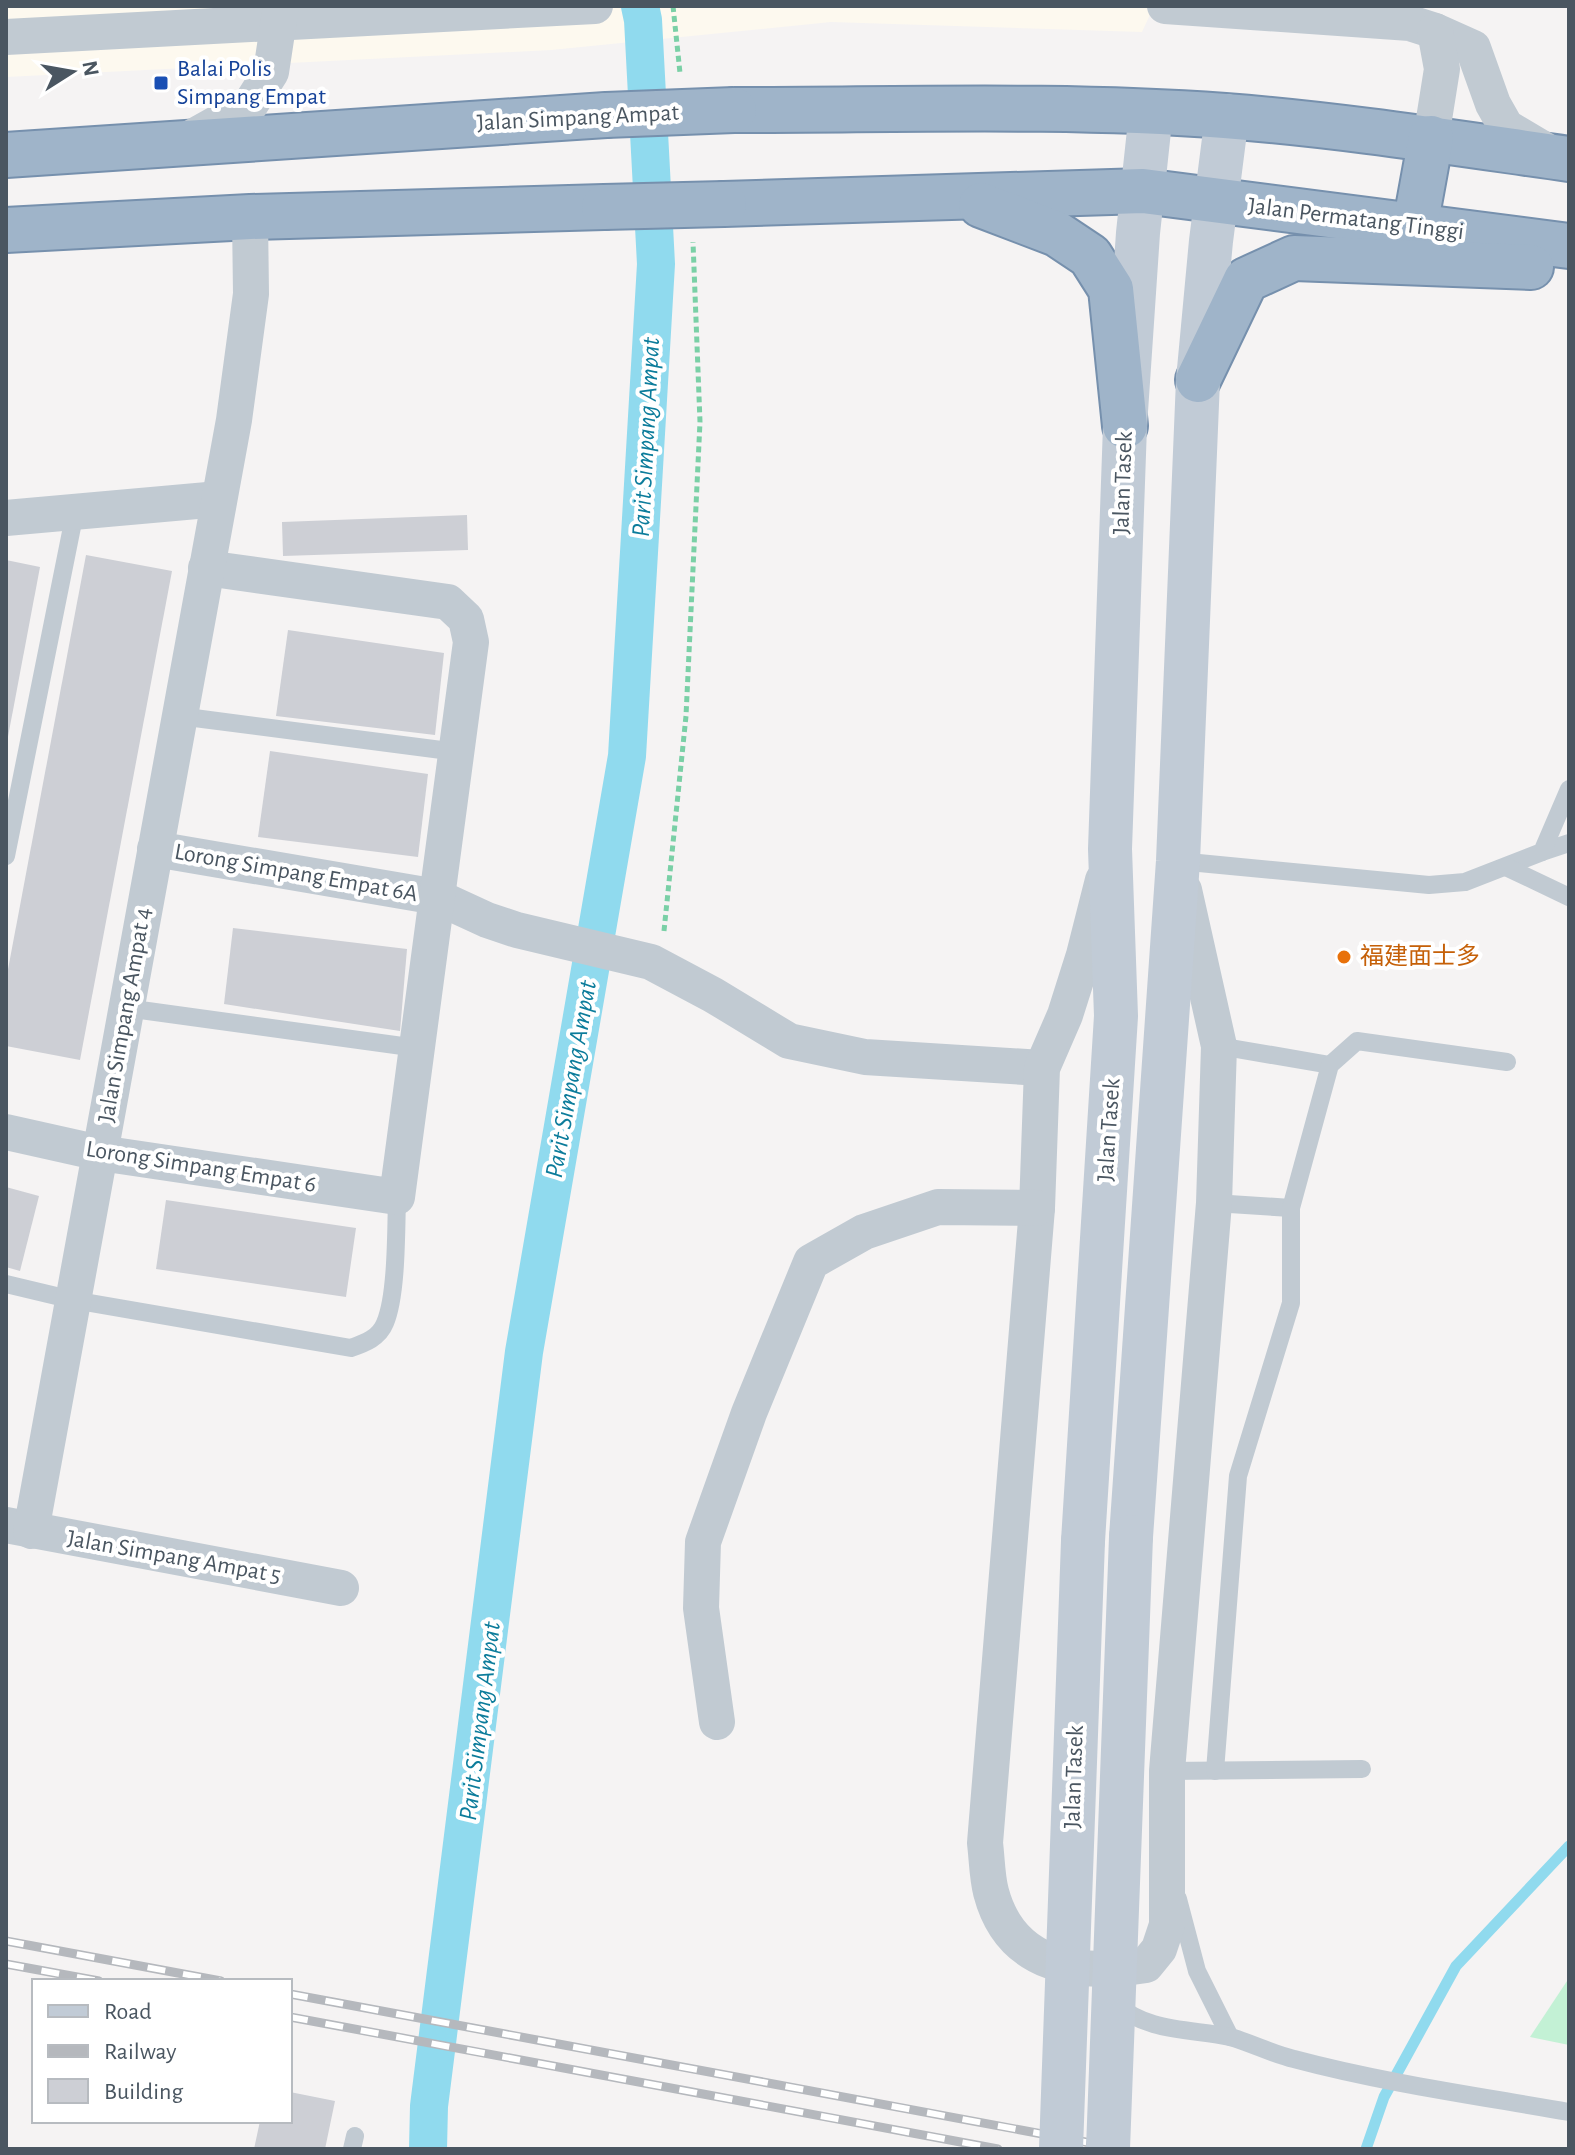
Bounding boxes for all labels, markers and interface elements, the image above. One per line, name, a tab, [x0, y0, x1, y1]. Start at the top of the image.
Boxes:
north arrow	[32, 32, 112, 112]
place label: Balai Polis Simpang Empat	[177, 57, 326, 109]
text: N	[78, 59, 103, 78]
marker: Balai Polis Simpang Empat	[152, 74, 170, 92]
street label: Jalan Simpang Ampat	[476, 101, 680, 135]
street label: Jalan Permatang Tinggi	[1247, 194, 1465, 244]
water label: Parit Simpang Ampat	[628, 336, 664, 538]
street label: Jalan Tasek	[1109, 431, 1137, 535]
street label: Lorong Simpang Empat 6A	[173, 840, 420, 906]
street label: Jalan Simpang Ampat 4	[94, 906, 156, 1124]
place label: 福建面士多	[1360, 943, 1480, 969]
marker: 福建面士多	[1335, 948, 1353, 966]
water label: Parit Simpang Ampat	[541, 978, 601, 1180]
street label: Jalan Tasek	[1093, 1078, 1125, 1182]
street label: Lorong Simpang Empat 6	[84, 1137, 318, 1197]
street label: Jalan Simpang Ampat 5	[65, 1526, 283, 1588]
water label: Parit Simpang Ampat	[455, 1620, 505, 1822]
street label: Jalan Tasek	[1060, 1725, 1088, 1829]
legend	[32, 1979, 292, 2123]
text: Road	[104, 2000, 152, 2024]
text: Railway	[104, 2040, 176, 2064]
text: Building	[104, 2080, 183, 2104]

